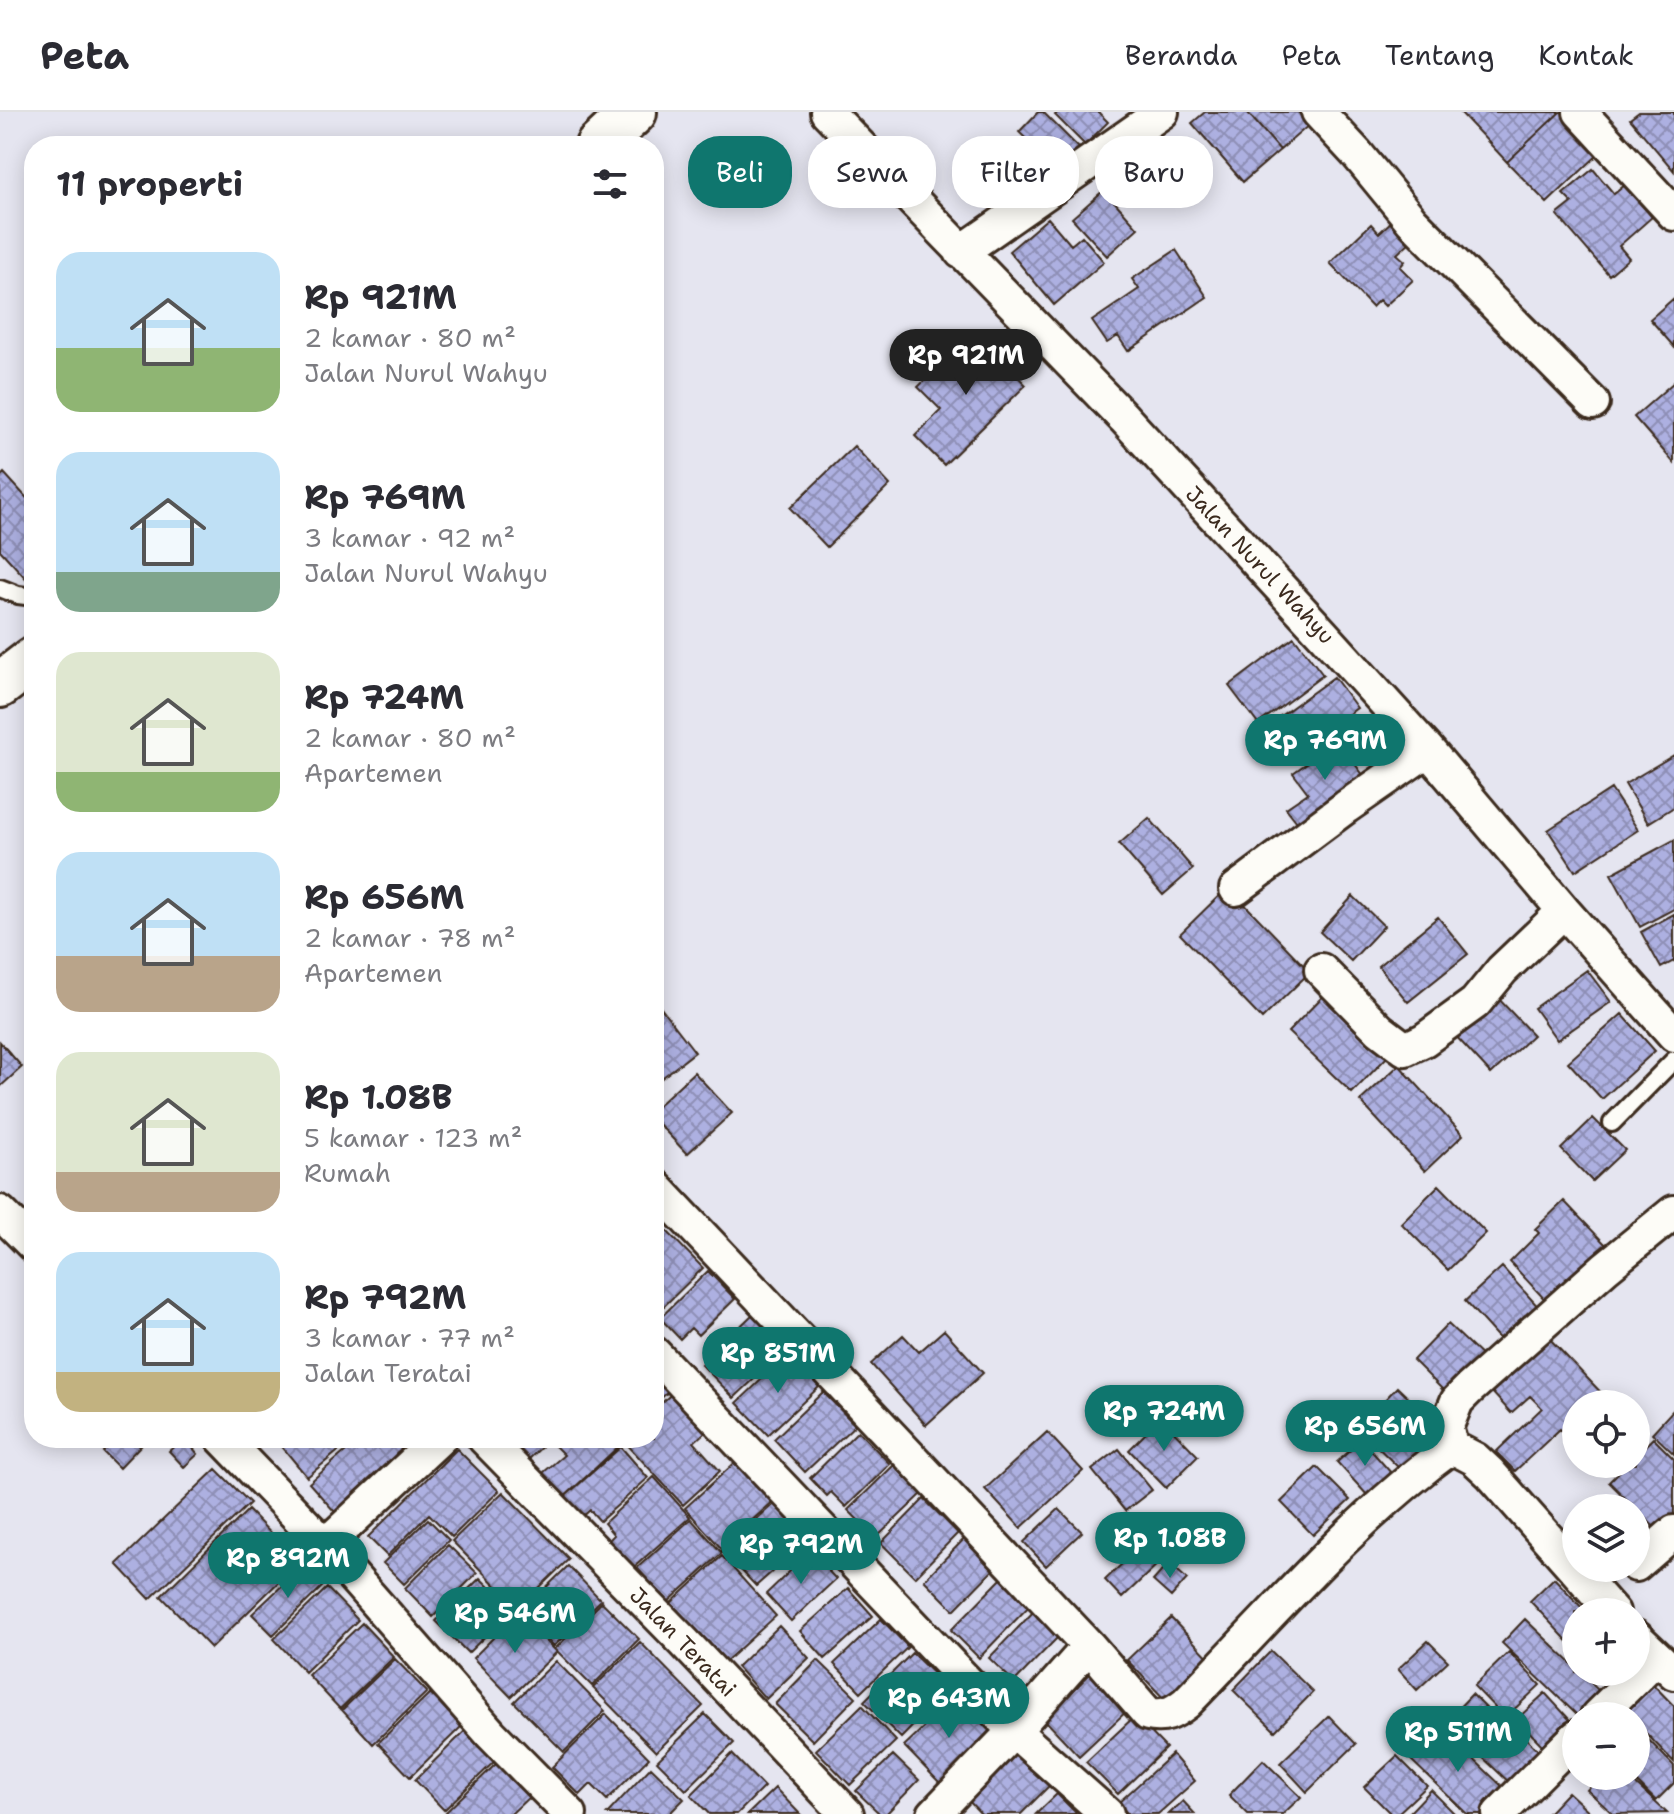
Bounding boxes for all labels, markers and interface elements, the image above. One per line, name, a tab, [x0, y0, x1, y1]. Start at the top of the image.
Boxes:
text: Peta	[40, 30, 129, 81]
text: Beranda	[1125, 36, 1237, 74]
text: Peta	[1281, 36, 1341, 74]
text: Tentang	[1385, 36, 1494, 74]
text: Kontak	[1538, 36, 1634, 74]
chip: Beli	[688, 136, 792, 208]
chip: Sewa	[808, 136, 936, 208]
chip: Filter	[952, 136, 1079, 208]
chip: Baru	[1095, 136, 1213, 208]
text: 11 properti	[56, 161, 243, 207]
icon: filters	[588, 162, 632, 206]
text: Rp 921M	[304, 274, 457, 320]
icon: home	[120, 284, 216, 380]
text: 2 kamar · 80 m²	[304, 320, 516, 355]
pin: Rp 921M	[892, 329, 1040, 397]
text: Rp 921M	[908, 337, 1024, 372]
text: Jalan Nurul Wahyu	[304, 355, 548, 390]
text: Rp 769M	[304, 474, 466, 520]
street label: Jalan Nurul Wahyu	[1179, 480, 1341, 650]
icon: home	[120, 484, 216, 580]
text: 3 kamar · 92 m²	[304, 520, 515, 555]
text: Jalan Nurul Wahyu	[304, 555, 548, 590]
text: Rp 724M	[304, 674, 464, 720]
icon: home	[120, 684, 216, 780]
pin: Rp 769M	[1251, 714, 1399, 782]
text: 2 kamar · 80 m²	[304, 720, 516, 755]
text: Rp 769M	[1263, 722, 1387, 757]
text: Apartemen	[304, 755, 443, 790]
text: Rp 656M	[304, 874, 464, 920]
icon: home	[120, 884, 216, 980]
text: 2 kamar · 78 m²	[304, 920, 515, 955]
text: Apartemen	[304, 955, 443, 990]
text: Rp 1.08B	[304, 1074, 453, 1120]
icon: home	[120, 1084, 216, 1180]
text: 5 kamar · 123 m²	[304, 1120, 522, 1155]
text: Rumah	[304, 1155, 391, 1190]
text: Rp 792M	[304, 1274, 466, 1320]
icon: home	[120, 1284, 216, 1380]
text: 3 kamar · 77 m²	[304, 1320, 515, 1355]
pin: Rp 851M	[704, 1327, 852, 1395]
text: Rp 851M	[720, 1335, 836, 1370]
text: Jalan Teratai	[304, 1355, 472, 1390]
pin: Rp 724M	[1090, 1385, 1238, 1453]
map controls	[1562, 1390, 1650, 1790]
button: locate	[1562, 1390, 1650, 1478]
text: Rp 724M	[1103, 1393, 1225, 1428]
pin: Rp 656M	[1291, 1400, 1439, 1468]
text: Rp 656M	[1304, 1408, 1426, 1443]
button: layers	[1562, 1494, 1650, 1582]
pin: Rp 1.08B	[1087, 1512, 1253, 1580]
pin: Rp 792M	[727, 1518, 875, 1586]
text: Rp 1.08B	[1113, 1520, 1227, 1555]
text: Rp 792M	[739, 1526, 863, 1561]
pin: Rp 892M	[214, 1532, 362, 1600]
text: Rp 892M	[226, 1540, 350, 1575]
street label: Jalan Teratai	[623, 1581, 743, 1703]
pin: Rp 546M	[441, 1587, 589, 1655]
text: Rp 546M	[454, 1595, 576, 1630]
button: +	[1562, 1598, 1650, 1686]
pin: Rp 643M	[875, 1672, 1023, 1740]
text: Rp 643M	[887, 1680, 1011, 1715]
button: −	[1562, 1702, 1650, 1790]
pin: Rp 511M	[1384, 1706, 1532, 1774]
text: Rp 511M	[1404, 1714, 1512, 1749]

